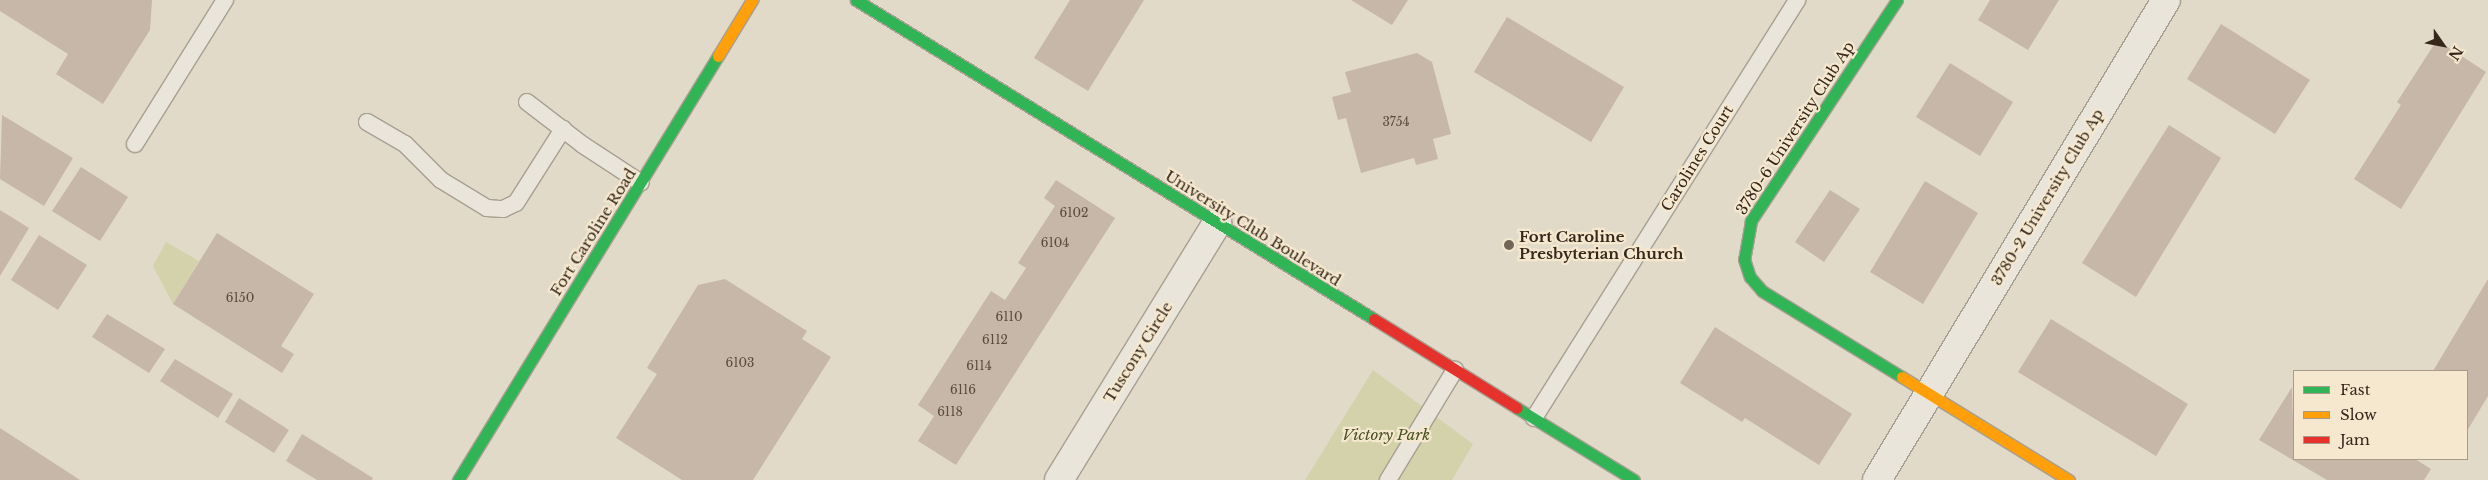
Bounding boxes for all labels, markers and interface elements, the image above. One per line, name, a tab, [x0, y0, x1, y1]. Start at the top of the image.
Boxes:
north arrow	[2418, 20, 2468, 70]
street label: 3780-6 University Club Ap	[1732, 37, 1858, 219]
text: N	[2444, 43, 2467, 64]
street label: Carolines Court	[1657, 102, 1737, 214]
street label: 3780-2 University Club Ap	[1987, 105, 2107, 289]
house number: 3754	[1382, 115, 1410, 129]
street label: Fort Caroline Road	[547, 165, 639, 299]
street label: University Club Boulevard	[1162, 166, 1344, 290]
house number: 6102	[1059, 206, 1089, 220]
place label: Fort Caroline Presbyterian Church	[1519, 227, 1684, 262]
house number: 6104	[1041, 236, 1069, 250]
marker: Fort Caroline Presbyterian Church	[1503, 239, 1515, 251]
house number: 6150	[226, 291, 254, 305]
street label: Tuscony Circle	[1100, 298, 1176, 406]
house number: 6110	[996, 310, 1022, 324]
house number: 6112	[982, 333, 1008, 347]
house number: 6103	[725, 356, 755, 370]
house number: 6114	[966, 359, 992, 373]
legend	[2293, 370, 2468, 460]
text: Fast	[2340, 380, 2370, 399]
house number: 6116	[950, 383, 976, 397]
house number: 6118	[937, 405, 963, 419]
text: Slow	[2340, 405, 2377, 424]
park label: Victory Park	[1342, 426, 1430, 444]
text: Jam	[2340, 430, 2370, 449]

